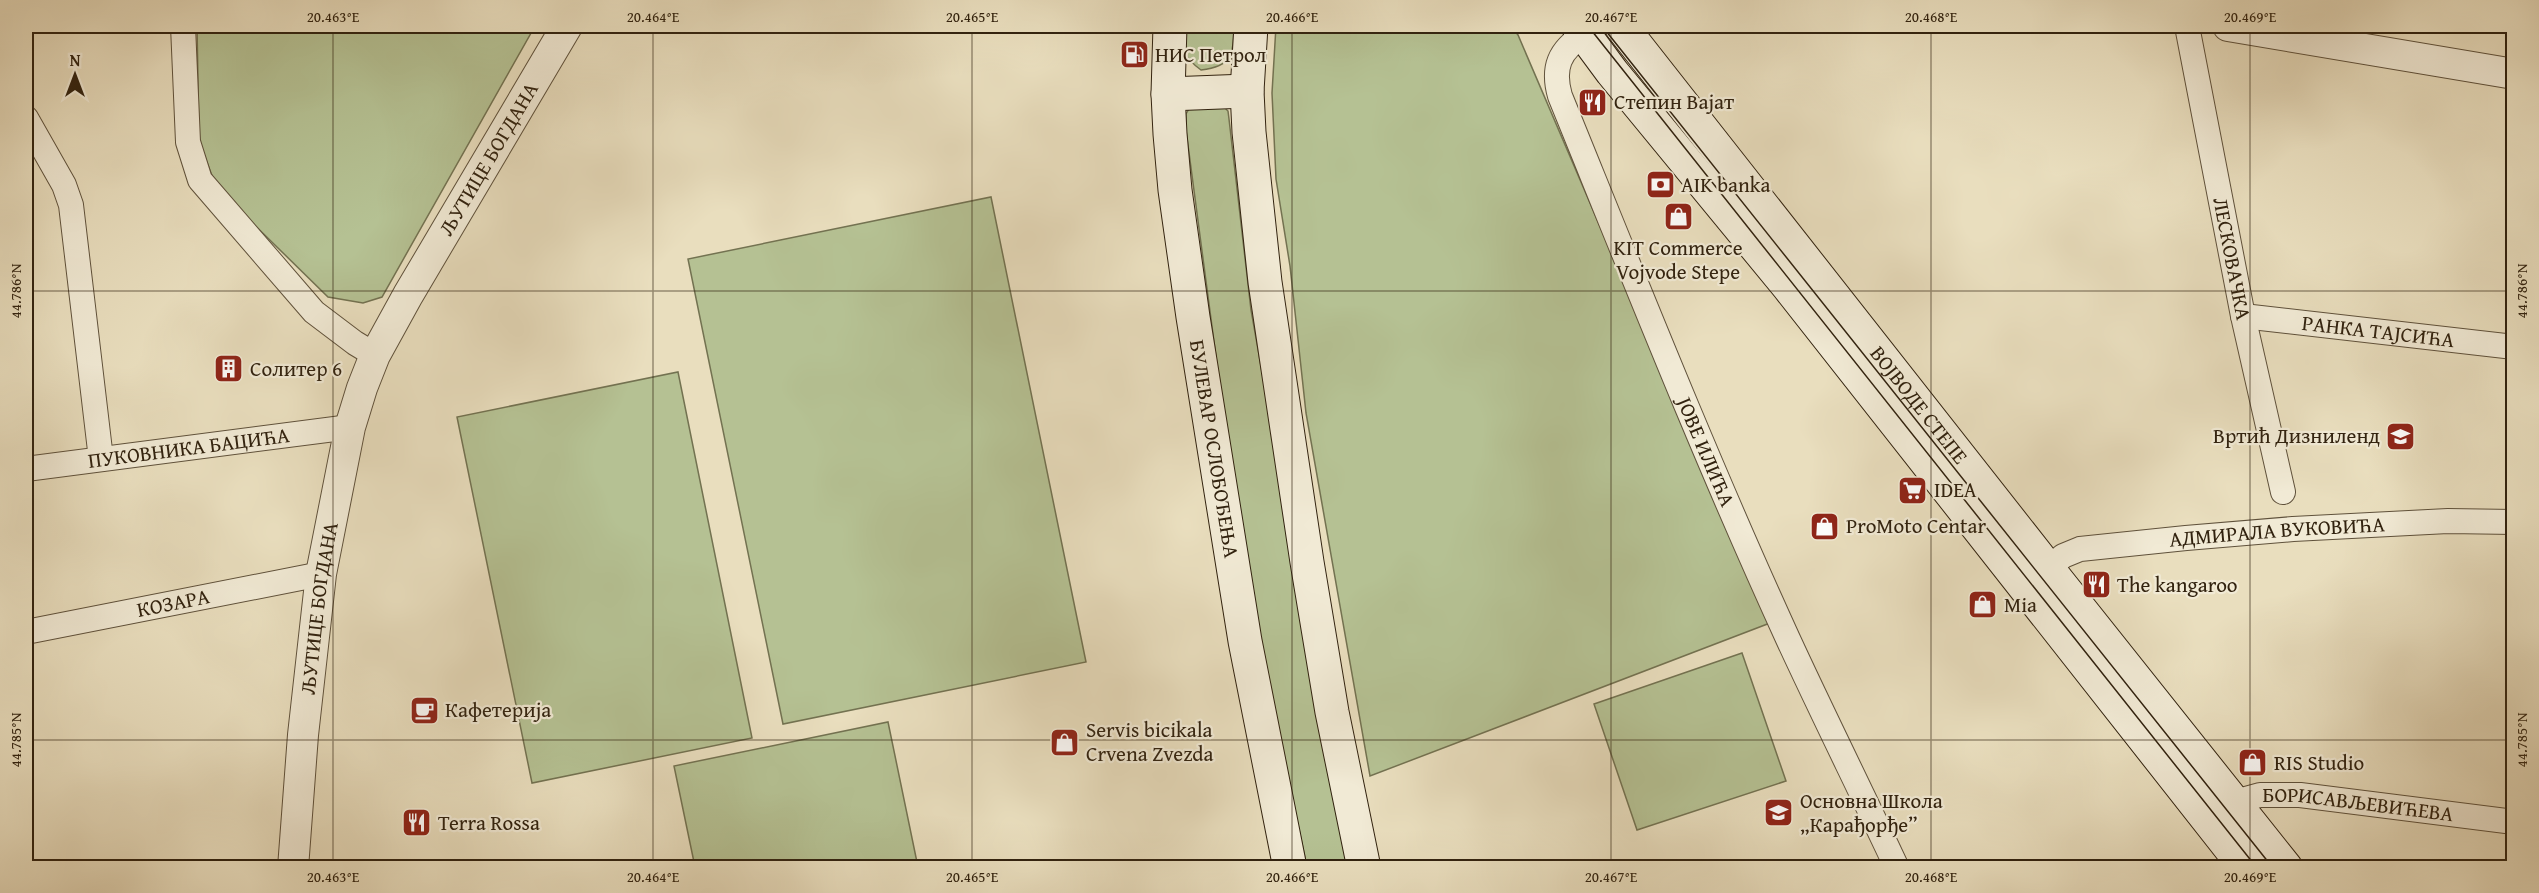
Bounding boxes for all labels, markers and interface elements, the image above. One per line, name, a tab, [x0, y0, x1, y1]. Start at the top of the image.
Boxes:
text: 20.463°E	[307, 6, 360, 27]
text: 20.464°E	[627, 6, 680, 27]
text: 20.465°E	[946, 6, 999, 27]
text: 20.466°E	[1266, 6, 1319, 27]
text: 20.467°E	[1585, 6, 1638, 27]
text: 20.468°E	[1905, 6, 1958, 27]
text: 20.469°E	[2224, 6, 2277, 27]
fuel station icon: НИС Петрол	[1118, 39, 1150, 71]
place label: НИС Петрол	[1155, 39, 1267, 70]
north arrow	[45, 45, 105, 105]
text: N	[70, 48, 81, 72]
street label: ЉУТИЦЕ БОГДАНА	[430, 76, 546, 241]
restaurant icon: Степин Вајат	[1577, 86, 1609, 118]
place label: Степин Вајат	[1614, 86, 1734, 117]
bank icon: AIK banka	[1644, 169, 1676, 201]
place label: AIK banka	[1681, 169, 1770, 200]
street label: ЛЕСКОВАЧКА	[2205, 195, 2259, 323]
shop icon: KIT Commerce Vojvode Stepe	[1662, 201, 1694, 233]
place label: KIT Commerce Vojvode Stepe	[1613, 232, 1743, 287]
text: 44.786°N	[5, 263, 26, 318]
text: 44.786°N	[2511, 263, 2532, 318]
street label: РАНКА ТАЈСИЋА	[2300, 307, 2456, 355]
street label: БУЛЕВАР ОСЛОБОЂЕЊА	[1182, 337, 1247, 560]
street label: ВОЈВОДЕ СТЕПЕ	[1863, 339, 1976, 471]
building icon: Солитер 6	[213, 353, 245, 385]
place label: Солитер 6	[250, 353, 342, 384]
street label: ЈОВЕ ИЛИЋА	[1668, 389, 1743, 512]
street label: ПУКОВНИКА БАЦИЋА	[86, 419, 291, 476]
place label: Вртић Дизниленд	[2213, 420, 2381, 451]
school or university icon: Вртић Дизниленд	[2385, 420, 2417, 452]
supermarket icon: IDEA	[1897, 474, 1929, 506]
place label: IDEA	[1934, 474, 1977, 505]
street label: АДМИРАЛА ВУКОВИЋА	[2168, 508, 2386, 555]
shop icon: ProMoto Centar	[1809, 510, 1841, 542]
place label: ProMoto Centar	[1846, 510, 1986, 541]
street label: ЉУТИЦЕ БОГДАНА	[292, 519, 346, 696]
restaurant icon: The kangaroo	[2080, 569, 2112, 601]
place label: The kangaroo	[2117, 569, 2238, 600]
street label: КОЗАРА	[134, 580, 212, 625]
shop icon: Mia	[1967, 589, 1999, 621]
place label: Mia	[2004, 589, 2037, 620]
cafe icon: Кафетерија	[408, 694, 440, 726]
place label: Кафетерија	[445, 694, 551, 725]
text: 44.785°N	[5, 712, 26, 767]
text: 44.785°N	[2511, 712, 2532, 767]
place label: Servis bicikala Crvena Zvezda	[1086, 714, 1214, 769]
shop icon: Servis bicikala Crvena Zvezda	[1049, 726, 1081, 758]
shop icon: RIS Studio	[2237, 747, 2269, 779]
place label: RIS Studio	[2274, 747, 2364, 778]
street label: БОРИСАВЉЕВИЋЕВА	[2262, 779, 2456, 829]
place label: Основна Школа „Карађорђе”	[1800, 785, 1943, 840]
school or university icon: Основна Школа „Карађорђе”	[1763, 797, 1795, 829]
restaurant icon: Terra Rossa	[401, 807, 433, 839]
place label: Terra Rossa	[438, 807, 540, 838]
text: 20.463°E	[307, 866, 360, 887]
text: 20.464°E	[627, 866, 680, 887]
text: 20.465°E	[946, 866, 999, 887]
text: 20.466°E	[1266, 866, 1319, 887]
text: 20.467°E	[1585, 866, 1638, 887]
text: 20.468°E	[1905, 866, 1958, 887]
text: 20.469°E	[2224, 866, 2277, 887]

